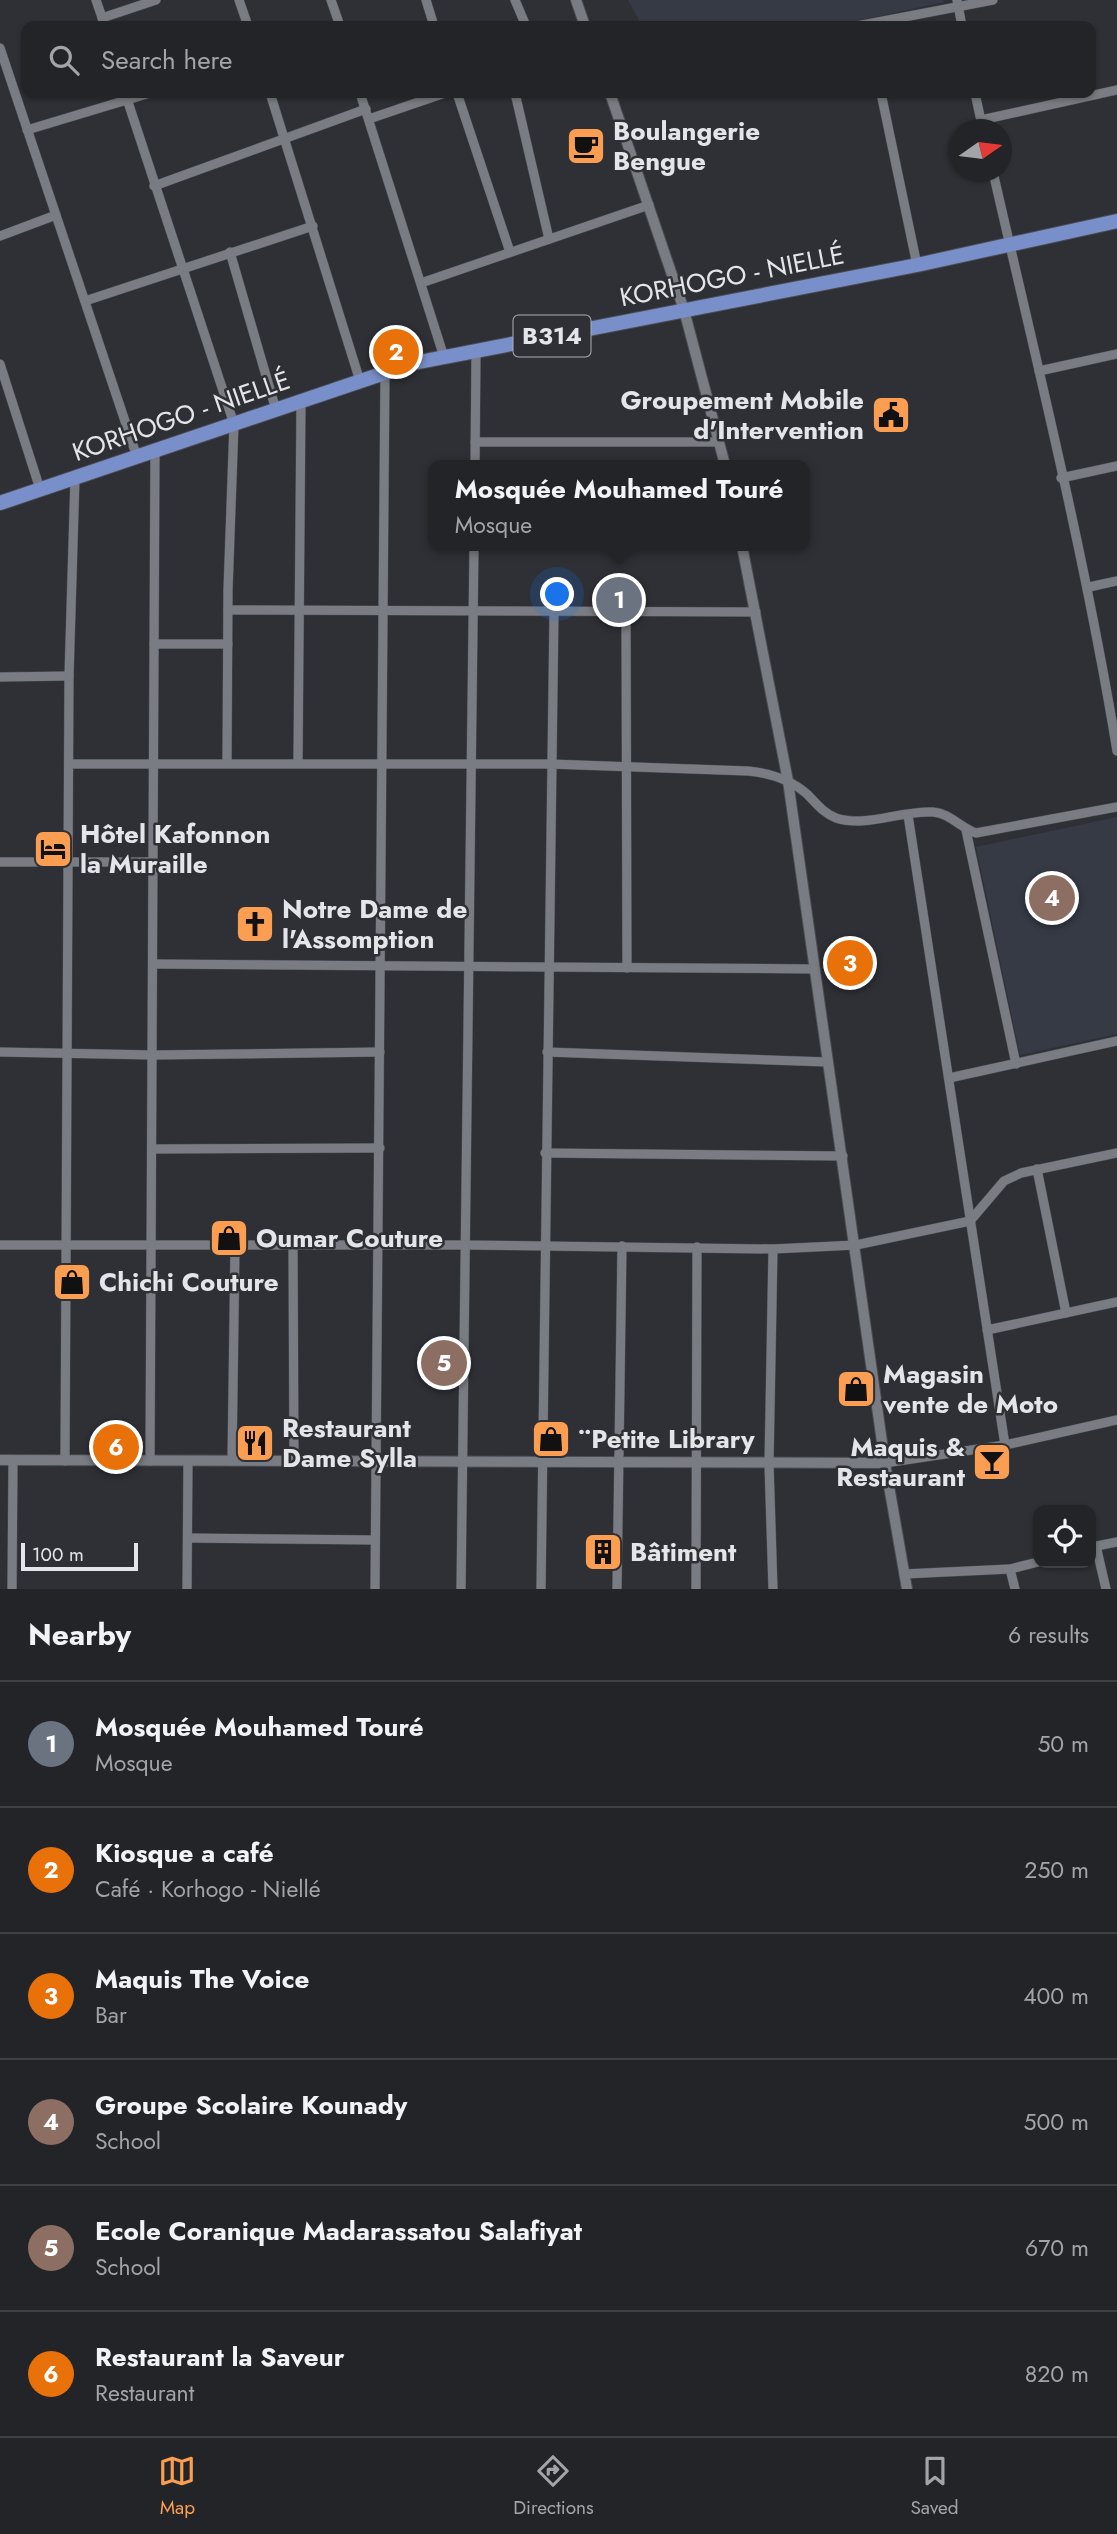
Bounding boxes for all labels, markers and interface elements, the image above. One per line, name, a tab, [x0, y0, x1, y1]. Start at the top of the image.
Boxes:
search box	[21, 21, 1096, 98]
icon: search	[45, 41, 83, 79]
text: Search here	[101, 41, 233, 79]
place label: Boulangerie Bengue	[613, 112, 760, 180]
north arrow	[949, 119, 1012, 182]
cafe icon: Boulangerie Bengue	[565, 125, 607, 167]
street label: KORHOGO - NIELLÉ	[617, 236, 847, 316]
road number: B314	[514, 316, 590, 356]
pin: 2	[373, 326, 419, 378]
street label: KORHOGO - NIELLÉ	[67, 361, 295, 471]
place label: Groupement Mobile d'Intervention	[620, 381, 864, 449]
public building icon: Groupement Mobile d'Intervention	[870, 394, 912, 436]
popup	[428, 460, 810, 551]
text: Mosquée Mouhamed Touré	[455, 470, 783, 508]
text: Mosque	[455, 508, 532, 542]
pin: 1	[596, 574, 642, 626]
your location	[540, 577, 574, 611]
place label: Hôtel Kafonnon la Muraille	[80, 815, 270, 883]
hotel icon: Hôtel Kafonnon la Muraille	[32, 828, 74, 870]
pin: 4	[1029, 872, 1075, 924]
place label: Notre Dame de l'Assomption	[282, 890, 467, 958]
church icon: Notre Dame de l'Assomption	[234, 903, 276, 945]
pin: 3	[827, 937, 873, 989]
shop icon: Oumar Couture	[208, 1217, 250, 1259]
place label: Oumar Couture	[256, 1219, 443, 1257]
shop icon: Chichi Couture	[51, 1261, 93, 1303]
place label: Chichi Couture	[99, 1263, 279, 1301]
pin: 5	[421, 1337, 467, 1389]
place label: Magasin vente de Moto	[882, 1355, 1058, 1423]
shop icon: Magasin vente de Moto	[835, 1368, 877, 1410]
place label: Restaurant Dame Sylla	[282, 1409, 417, 1477]
shop icon: ¨Petite Library	[530, 1418, 572, 1460]
place label: ¨Petite Library	[578, 1420, 755, 1458]
pin: 6	[93, 1421, 139, 1473]
restaurant icon: Restaurant Dame Sylla	[234, 1422, 276, 1464]
place label: Maquis & Restaurant	[836, 1428, 966, 1496]
bar icon: Maquis & Restaurant	[971, 1441, 1013, 1483]
map controls	[1033, 1505, 1096, 1568]
button: locate	[1033, 1505, 1096, 1568]
building icon: Bâtiment	[582, 1531, 624, 1573]
place label: Bâtiment	[630, 1533, 737, 1571]
scale bar	[21, 1540, 138, 1572]
text: 100 m	[32, 1541, 84, 1568]
text: Nearby	[28, 1613, 131, 1656]
text: 6 results	[1008, 1618, 1089, 1652]
text: Mosquée Mouhamed Touré	[95, 1708, 424, 1746]
text: 1	[45, 1727, 57, 1761]
text: 50 m	[1037, 1727, 1089, 1761]
text: Mosque	[95, 1746, 173, 1780]
text: Kiosque a café	[95, 1834, 274, 1872]
text: 2	[43, 1853, 59, 1887]
text: 250 m	[1024, 1853, 1089, 1887]
text: Café · Korhogo - Niellé	[95, 1872, 321, 1906]
text: Maquis The Voice	[95, 1960, 309, 1998]
text: 3	[44, 1979, 58, 2013]
text: 400 m	[1023, 1979, 1089, 2013]
text: Bar	[95, 1998, 127, 2032]
text: Groupe Scolaire Kounady	[95, 2086, 407, 2124]
text: 4	[43, 2105, 59, 2139]
text: 500 m	[1024, 2105, 1089, 2139]
text: School	[95, 2124, 161, 2158]
text: Ecole Coranique Madarassatou Salafiyat	[95, 2212, 582, 2250]
text: 5	[44, 2231, 58, 2265]
text: 670 m	[1025, 2231, 1089, 2265]
text: School	[95, 2250, 161, 2284]
text: Restaurant la Saveur	[95, 2338, 344, 2376]
text: 6	[43, 2357, 59, 2391]
text: 820 m	[1025, 2357, 1089, 2391]
text: Restaurant	[95, 2376, 194, 2410]
tab: Map	[158, 2452, 196, 2521]
tab: Directions	[513, 2452, 594, 2521]
tab: Saved	[910, 2452, 959, 2521]

